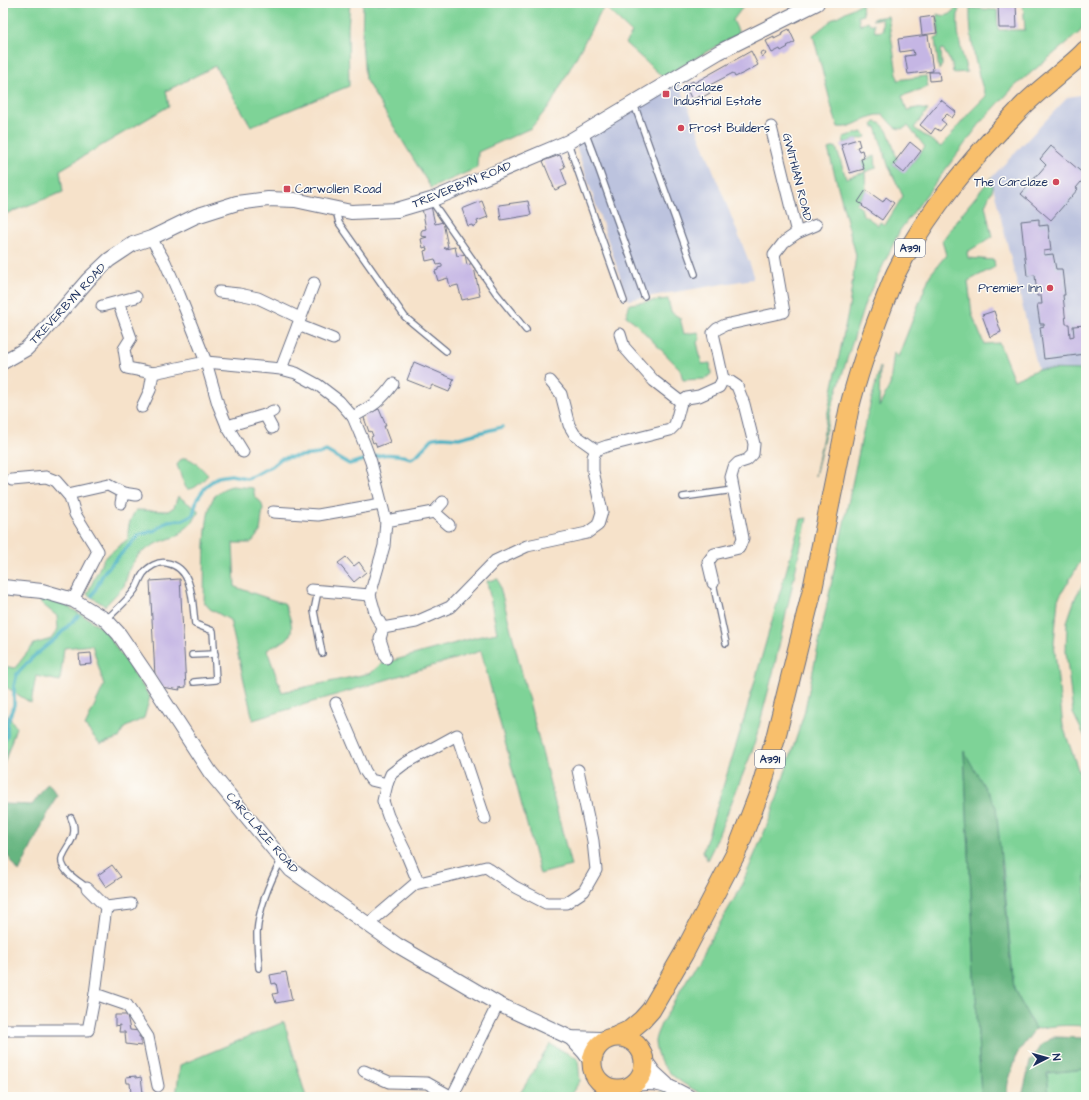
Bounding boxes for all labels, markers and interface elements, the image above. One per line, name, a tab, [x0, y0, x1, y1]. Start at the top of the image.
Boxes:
place label: Carclaze Industrial Estate	[674, 79, 762, 110]
marker: Carclaze Industrial Estate	[661, 89, 671, 99]
place label: Frost Builders	[689, 120, 770, 137]
marker: Frost Builders	[676, 123, 686, 133]
street label: GWITHIAN ROAD	[778, 131, 816, 223]
street label: TREVERBYN ROAD	[410, 157, 514, 213]
place label: The Carclaze	[974, 174, 1048, 191]
marker: The Carclaze	[1051, 177, 1061, 187]
place label: Carwollen Road	[295, 181, 381, 198]
marker: Carwollen Road	[282, 184, 292, 194]
road number: A391	[895, 239, 925, 257]
street label: TREVERBYN ROAD	[26, 259, 110, 348]
place label: Premier Inn	[978, 280, 1042, 297]
marker: Premier Inn	[1045, 283, 1055, 293]
road number: A391	[755, 750, 785, 768]
street label: CARCLAZE ROAD	[222, 789, 302, 877]
north arrow	[1027, 1038, 1067, 1078]
text: N	[1049, 1053, 1064, 1061]

